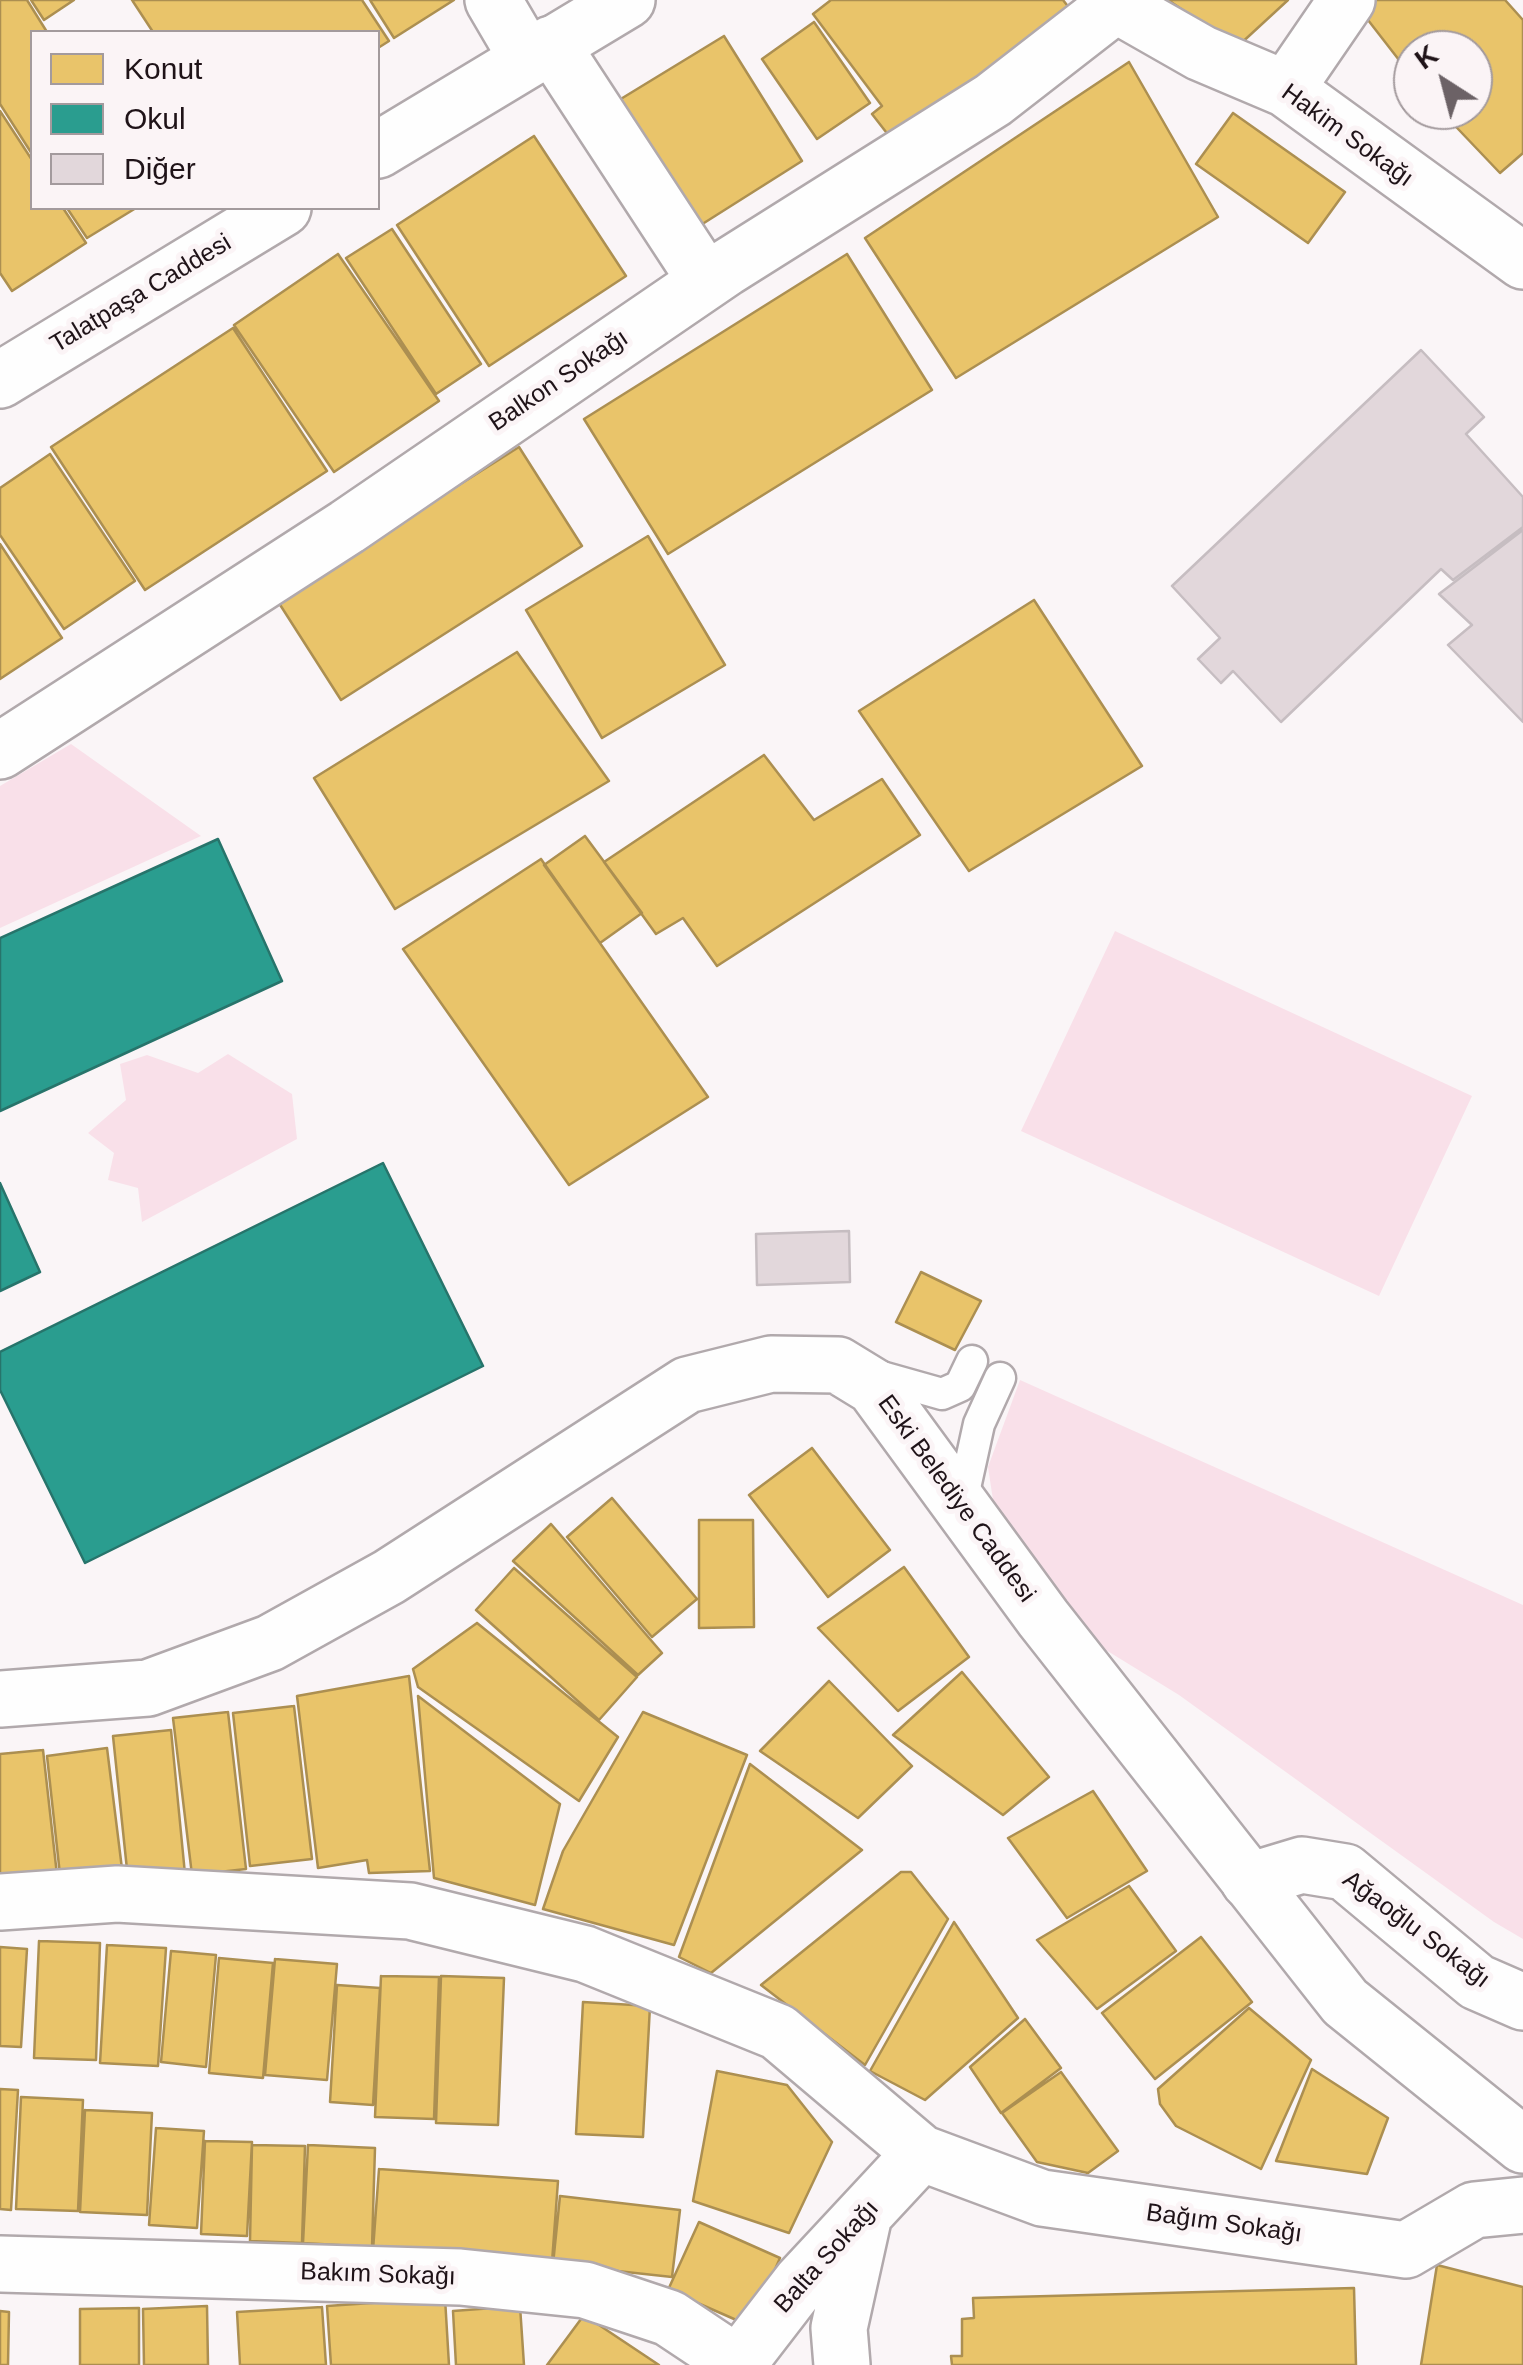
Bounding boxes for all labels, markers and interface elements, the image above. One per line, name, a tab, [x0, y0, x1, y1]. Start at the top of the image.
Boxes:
legend	[30, 30, 380, 210]
north arrow	[1393, 30, 1493, 130]
text: K	[1409, 38, 1444, 75]
text: Konut	[124, 52, 202, 85]
street label: Hakim Sokağı	[1275, 78, 1419, 194]
text: Okul	[124, 102, 186, 135]
text: Diğer	[124, 152, 196, 185]
street label: Talatpaşa Caddesi	[45, 228, 237, 360]
street label: Balkon Sokağı	[484, 323, 634, 439]
street label: Eski Belediye Caddesi	[871, 1390, 1041, 1608]
street label: Ağaoğlu Sokağı	[1336, 1865, 1496, 1995]
street label: Balta Sokağı	[768, 2194, 886, 2320]
street label: Bağım Sokağı	[1144, 2198, 1304, 2250]
street label: Bakım Sokağı	[300, 2257, 456, 2293]

